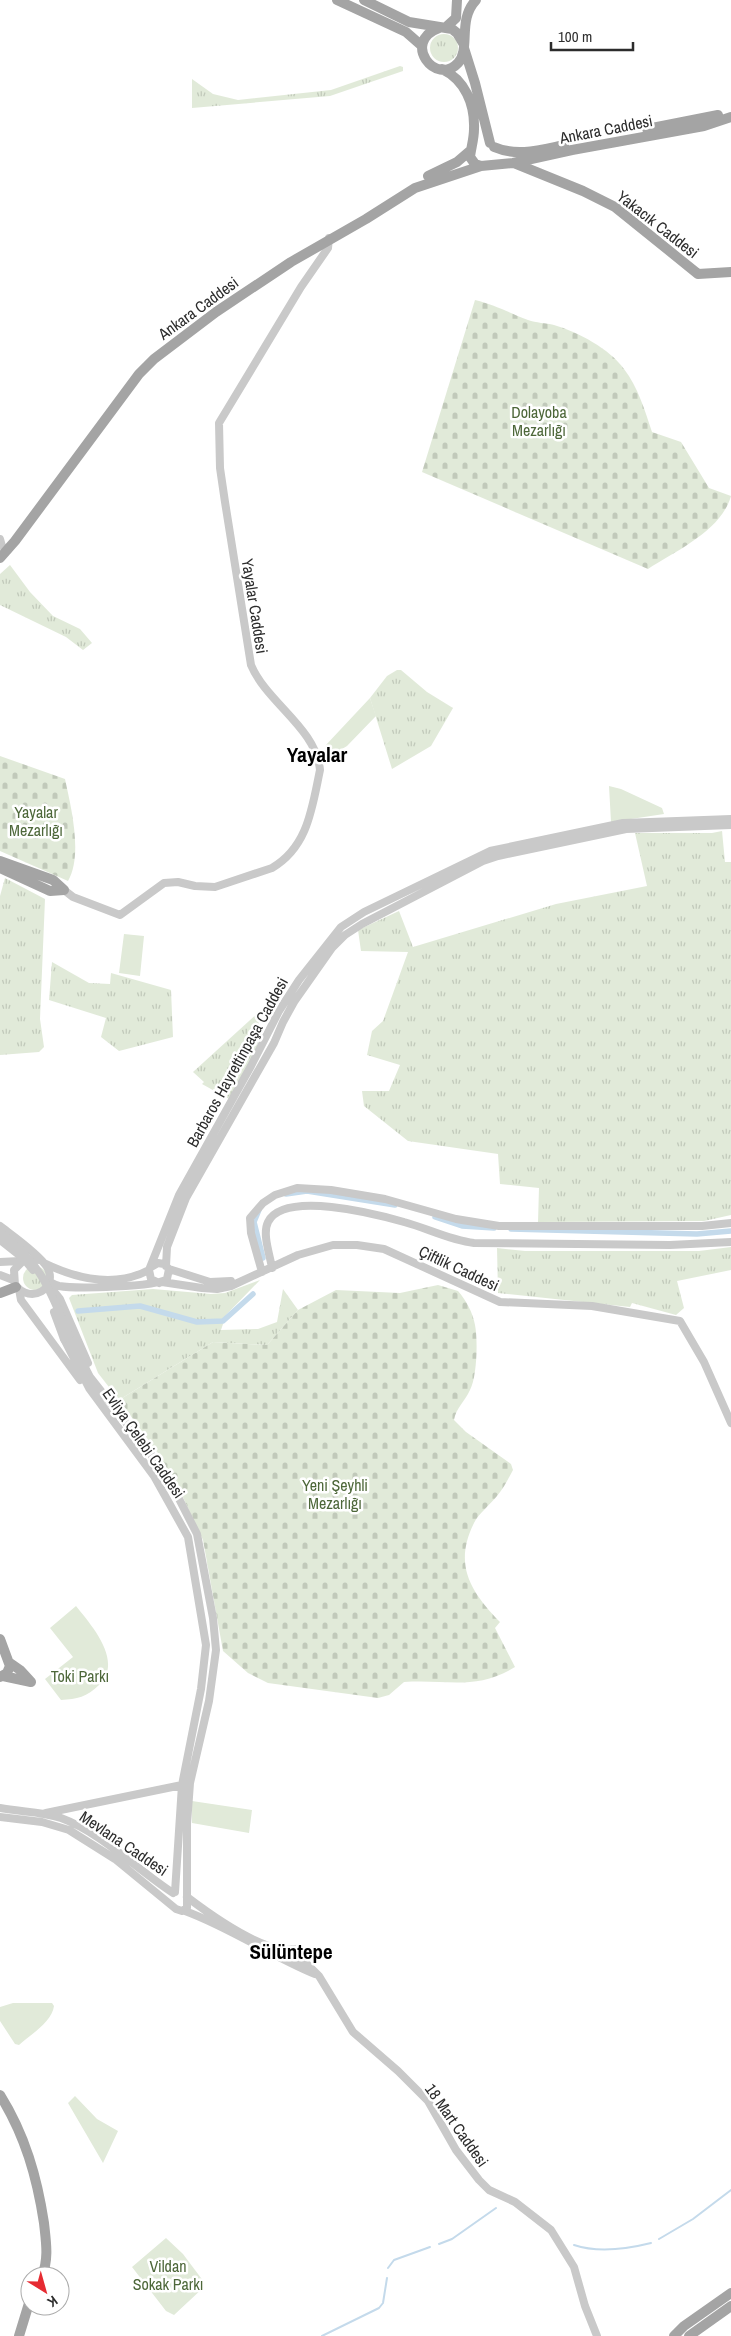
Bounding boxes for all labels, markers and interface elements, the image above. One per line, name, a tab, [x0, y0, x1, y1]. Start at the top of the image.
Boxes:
scale bar	[551, 20, 634, 52]
text: 100 m	[558, 26, 592, 47]
street label: Ankara Caddesi	[557, 109, 654, 149]
street label: Yakacık Caddesi	[613, 185, 703, 263]
street label: Ankara Caddesi	[153, 271, 243, 345]
park label: Dolayoba Mezarlığı	[511, 401, 567, 441]
street label: Yayalar Caddesi	[237, 557, 273, 655]
district label: Yayalar	[287, 740, 347, 769]
park label: Yayalar Mezarlığı	[9, 801, 63, 841]
street label: Barbaros Hayrettinpaşa Caddesi	[181, 973, 293, 1151]
street label: Çiftlik Caddesi	[415, 1240, 503, 1296]
street label: Evliya Çelebi Caddesi	[98, 1384, 190, 1502]
park label: Yeni Şeyhli Mezarlığı	[302, 1474, 368, 1514]
park label: Toki Parkı	[51, 1665, 109, 1687]
street label: Mevlana Caddesi	[76, 1805, 172, 1881]
district label: Sülüntepe	[249, 1937, 333, 1966]
street label: 18 Mart Caddesi	[420, 2079, 494, 2171]
park label: Vildan Sokak Parkı	[133, 2255, 203, 2295]
north arrow	[20, 2266, 70, 2316]
text: K	[44, 2292, 62, 2311]

